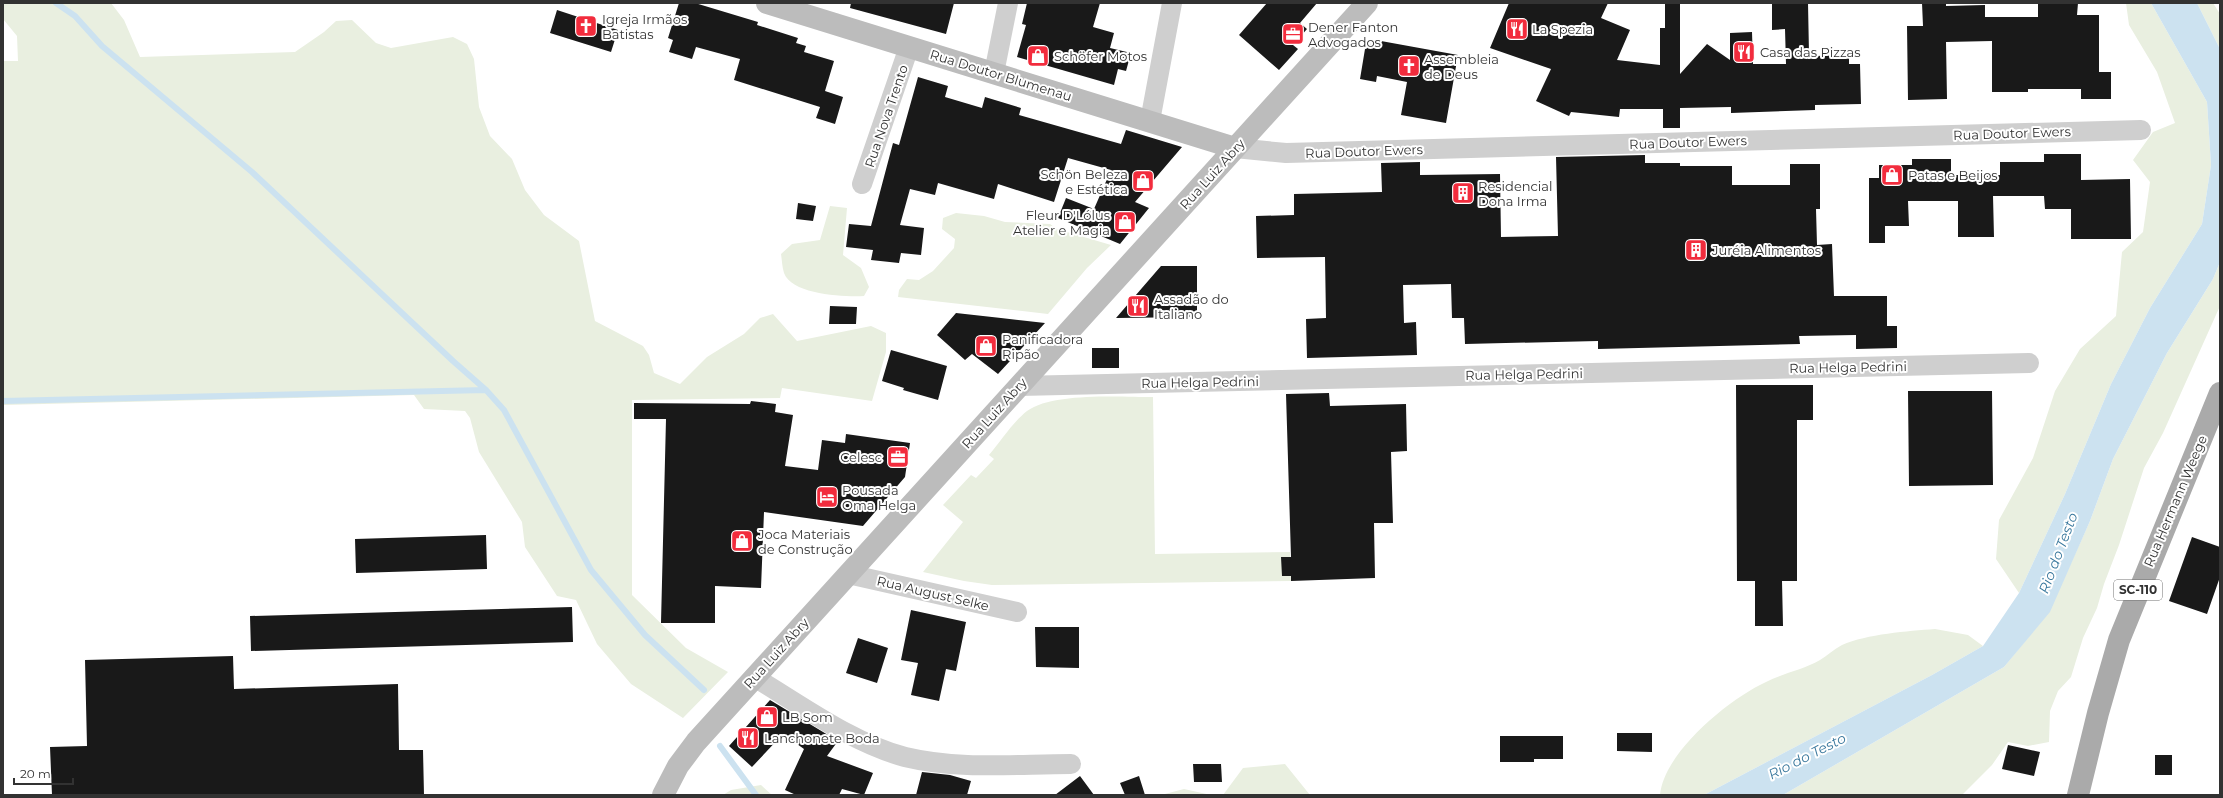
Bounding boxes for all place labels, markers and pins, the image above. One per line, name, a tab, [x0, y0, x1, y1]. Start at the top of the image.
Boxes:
place label: Igreja Irmãos Batistas	[602, 11, 687, 42]
church icon: Igreja Irmãos Batistas	[573, 13, 599, 39]
restaurant icon: La Spezia	[1504, 16, 1530, 42]
place label: Dener Fanton Advogados	[1308, 19, 1398, 50]
office icon: Dener Fanton Advogados	[1280, 21, 1306, 47]
place label: La Spezia	[1532, 21, 1593, 37]
restaurant icon: Casa das Pizzas	[1731, 39, 1757, 65]
shop icon: Schöfer Motos	[1025, 43, 1051, 69]
place label: Casa das Pizzas	[1760, 44, 1861, 60]
place label: Schöfer Motos	[1054, 48, 1147, 64]
place label: Assembleia de Deus	[1424, 51, 1499, 82]
church icon: Assembleia de Deus	[1396, 53, 1422, 79]
shop icon: Patas e Beijos	[1879, 162, 1905, 188]
place label: Schön Beleza e Estética	[1040, 166, 1128, 197]
place label: Patas e Beijos	[1908, 167, 1998, 183]
shop icon: Schön Beleza e Estética	[1130, 168, 1156, 194]
place label: Residencial Dona Irma	[1478, 178, 1552, 209]
building icon: Residencial Dona Irma	[1450, 180, 1476, 206]
place label: Fleur D'Lólus Atelier e Magia	[1013, 207, 1110, 238]
shop icon: Fleur D'Lólus Atelier e Magia	[1112, 209, 1138, 235]
building icon: Juréia Alimentos	[1683, 237, 1709, 263]
place label: Juréia Alimentos	[1711, 242, 1821, 258]
place label: Assadão do Italiano	[1154, 291, 1229, 322]
restaurant icon: Assadão do Italiano	[1125, 293, 1151, 319]
place label: Panificadora Ripão	[1002, 331, 1083, 362]
shop icon: Panificadora Ripão	[973, 333, 999, 359]
office icon: Celesc	[885, 444, 911, 470]
place label: Celesc	[840, 449, 882, 465]
place label: Pousada Oma Helga	[842, 482, 916, 513]
hotel icon: Pousada Oma Helga	[814, 484, 840, 510]
place label: Joca Materiais de Construção	[757, 526, 853, 557]
shop icon: Joca Materiais de Construção	[729, 528, 755, 554]
shop icon: LB Som	[754, 704, 780, 730]
place label: LB Som	[782, 709, 833, 725]
restaurant icon: Lanchonete Boda	[735, 725, 761, 751]
place label: Lanchonete Boda	[764, 730, 880, 746]

